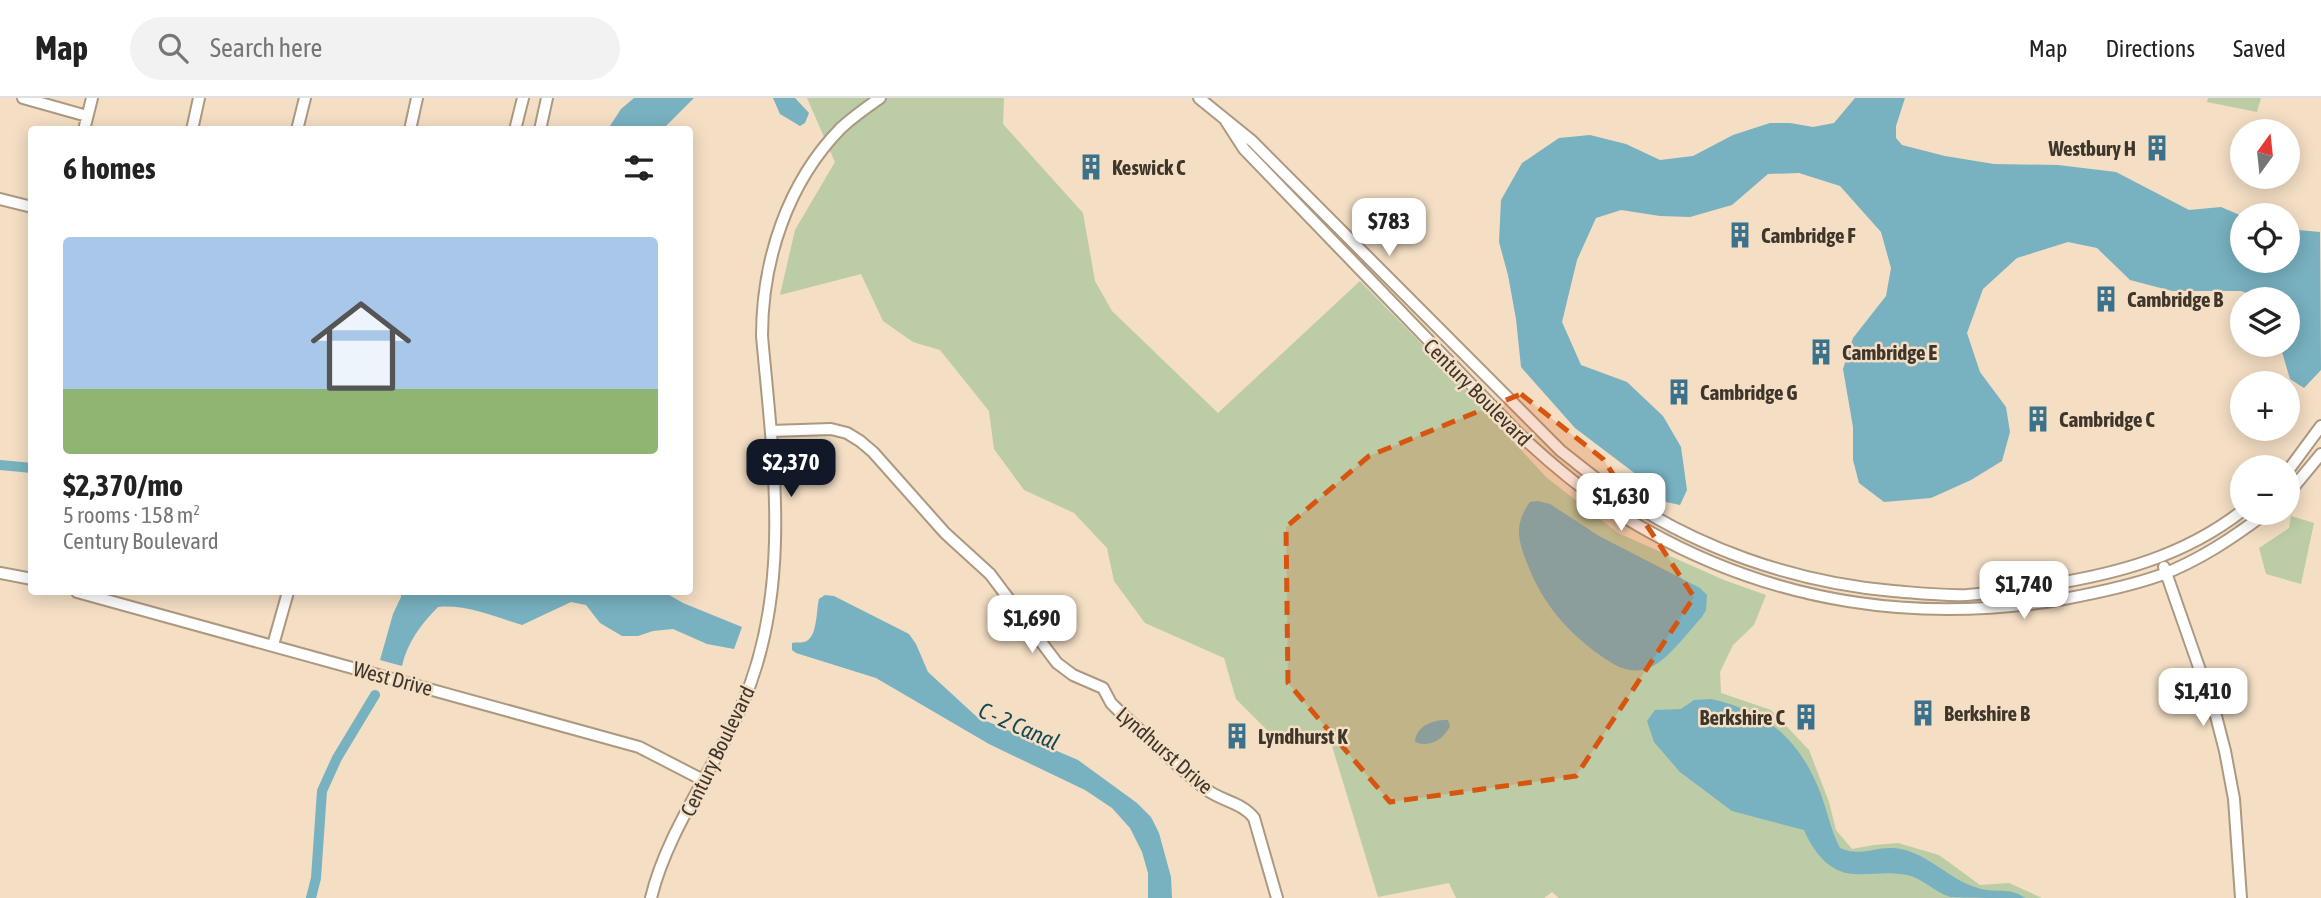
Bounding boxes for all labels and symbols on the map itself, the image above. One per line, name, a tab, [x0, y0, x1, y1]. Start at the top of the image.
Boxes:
north arrow	[2230, 119, 2300, 189]
building icon: Westbury H	[2142, 133, 2172, 163]
place label: Westbury H	[2047, 136, 2136, 160]
building icon: Keswick C	[1076, 152, 1106, 182]
place label: Keswick C	[1112, 155, 1186, 179]
pin: $783	[1348, 198, 1430, 258]
building icon: Cambridge F	[1725, 220, 1755, 250]
place label: Cambridge F	[1761, 223, 1856, 247]
building icon: Cambridge B	[2091, 284, 2121, 314]
place label: Cambridge B	[2127, 287, 2223, 311]
street label: Century Boulevard	[1419, 333, 1537, 451]
building icon: Cambridge E	[1806, 337, 1836, 367]
place label: Cambridge E	[1842, 340, 1937, 364]
building icon: Cambridge G	[1664, 377, 1694, 407]
place label: Cambridge G	[1700, 380, 1797, 404]
building icon: Cambridge C	[2023, 404, 2053, 434]
place label: Cambridge C	[2059, 407, 2155, 431]
pin: $2,370	[734, 440, 848, 499]
pin: $1,630	[1564, 474, 1678, 533]
pin: $1,740	[1967, 561, 2081, 621]
pin: $1,690	[975, 596, 1089, 655]
street label: West Drive	[351, 656, 435, 700]
pin: $1,410	[2146, 668, 2260, 728]
street label: Century Boulevard	[675, 682, 759, 820]
water label: C - 2 Canal	[975, 697, 1063, 755]
building icon: Berkshire B	[1908, 698, 1938, 728]
place label: Berkshire B	[1944, 701, 2030, 725]
street label: Lyndhurst Drive	[1112, 702, 1218, 798]
building icon: Berkshire C	[1791, 702, 1821, 732]
place label: Berkshire C	[1700, 705, 1786, 729]
building icon: Lyndhurst K	[1222, 721, 1252, 751]
place label: Lyndhurst K	[1258, 724, 1348, 748]

